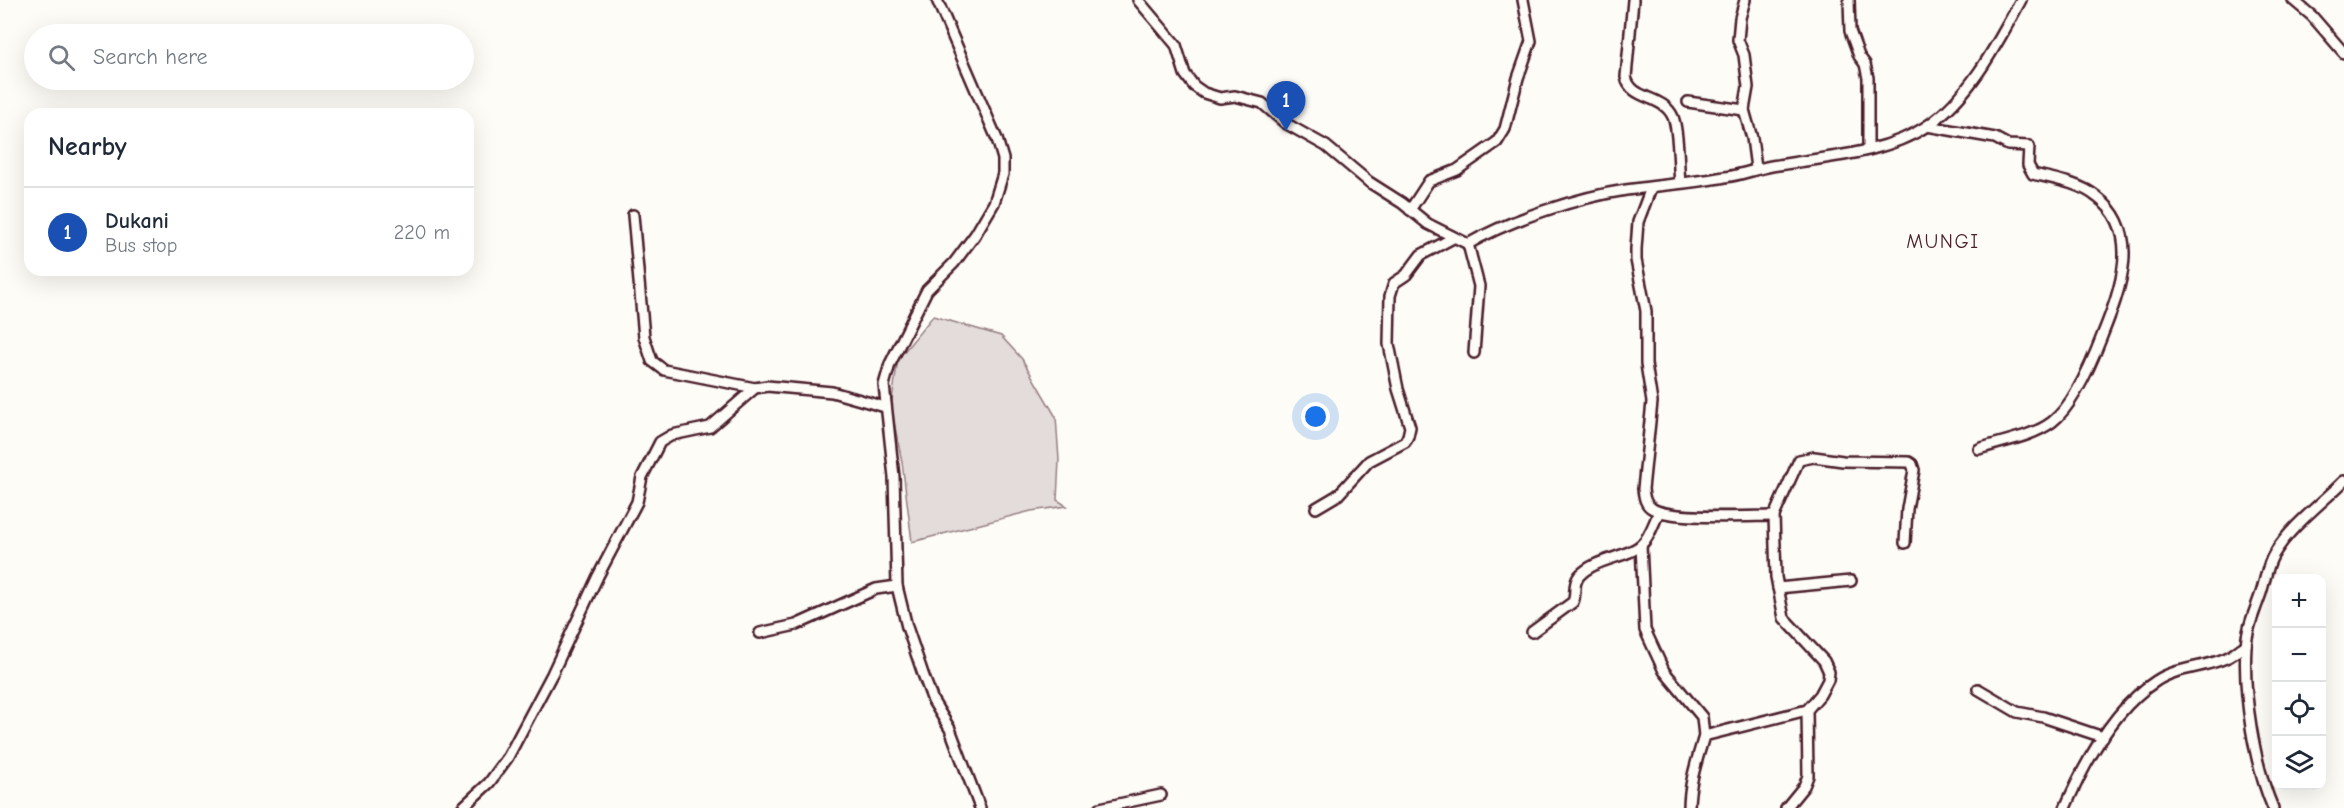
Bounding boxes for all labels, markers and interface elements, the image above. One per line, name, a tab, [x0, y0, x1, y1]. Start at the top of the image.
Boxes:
search box	[24, 24, 474, 90]
icon: search	[45, 41, 78, 74]
text: Search here	[93, 44, 208, 70]
pin: 1	[1266, 82, 1306, 131]
text: Nearby	[48, 132, 127, 162]
text: Dukani	[105, 208, 169, 234]
text: 1	[64, 221, 71, 244]
text: 220 m	[394, 221, 450, 244]
district label: MUNGI	[1906, 230, 1980, 253]
text: Bus stop	[105, 234, 177, 257]
your location	[1301, 402, 1330, 431]
map controls	[2272, 574, 2326, 790]
button: +	[2272, 574, 2326, 628]
button: −	[2272, 628, 2326, 682]
button: locate	[2272, 682, 2326, 736]
button: layers	[2272, 736, 2326, 790]

